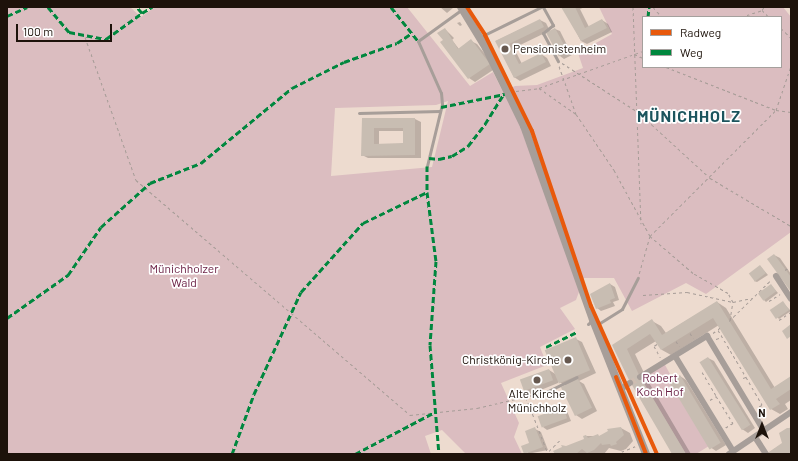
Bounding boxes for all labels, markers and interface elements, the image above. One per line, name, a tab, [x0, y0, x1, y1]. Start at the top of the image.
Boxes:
scale bar	[18, 16, 114, 42]
legend	[642, 16, 782, 68]
text: 100 m	[23, 24, 53, 38]
text: Radweg	[680, 25, 721, 39]
place label: Pensionistenheim	[513, 42, 606, 56]
marker: Pensionistenheim	[500, 44, 510, 54]
text: Weg	[680, 45, 703, 59]
district label: MÜNICHHOLZ	[637, 106, 741, 126]
park label: Münichholzer Wald	[149, 262, 219, 290]
place label: Christkönig-Kirche	[462, 353, 560, 367]
marker: Christkönig-Kirche	[563, 355, 573, 365]
park label: Robert Koch Hof	[636, 371, 684, 399]
marker: Alte Kirche Münichholz	[532, 375, 542, 385]
place label: Alte Kirche Münichholz	[508, 387, 566, 415]
north arrow	[742, 405, 782, 445]
text: N	[758, 406, 766, 419]

